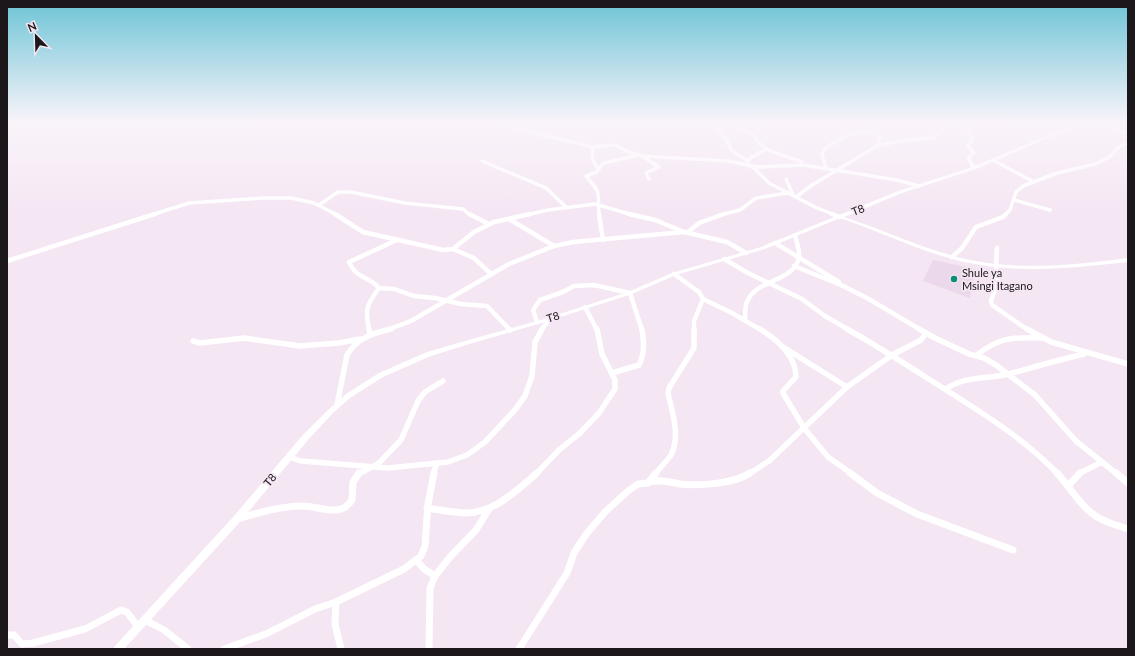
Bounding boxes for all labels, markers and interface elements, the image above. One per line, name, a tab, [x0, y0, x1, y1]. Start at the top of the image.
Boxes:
north arrow	[16, 16, 56, 56]
text: N	[25, 19, 38, 34]
street label: T8	[849, 201, 866, 218]
place label: Shule ya Msingi Itagano	[962, 266, 1033, 292]
marker: Shule ya Msingi Itagano	[949, 274, 959, 284]
street label: T8	[545, 308, 561, 325]
street label: T8	[260, 471, 279, 489]

